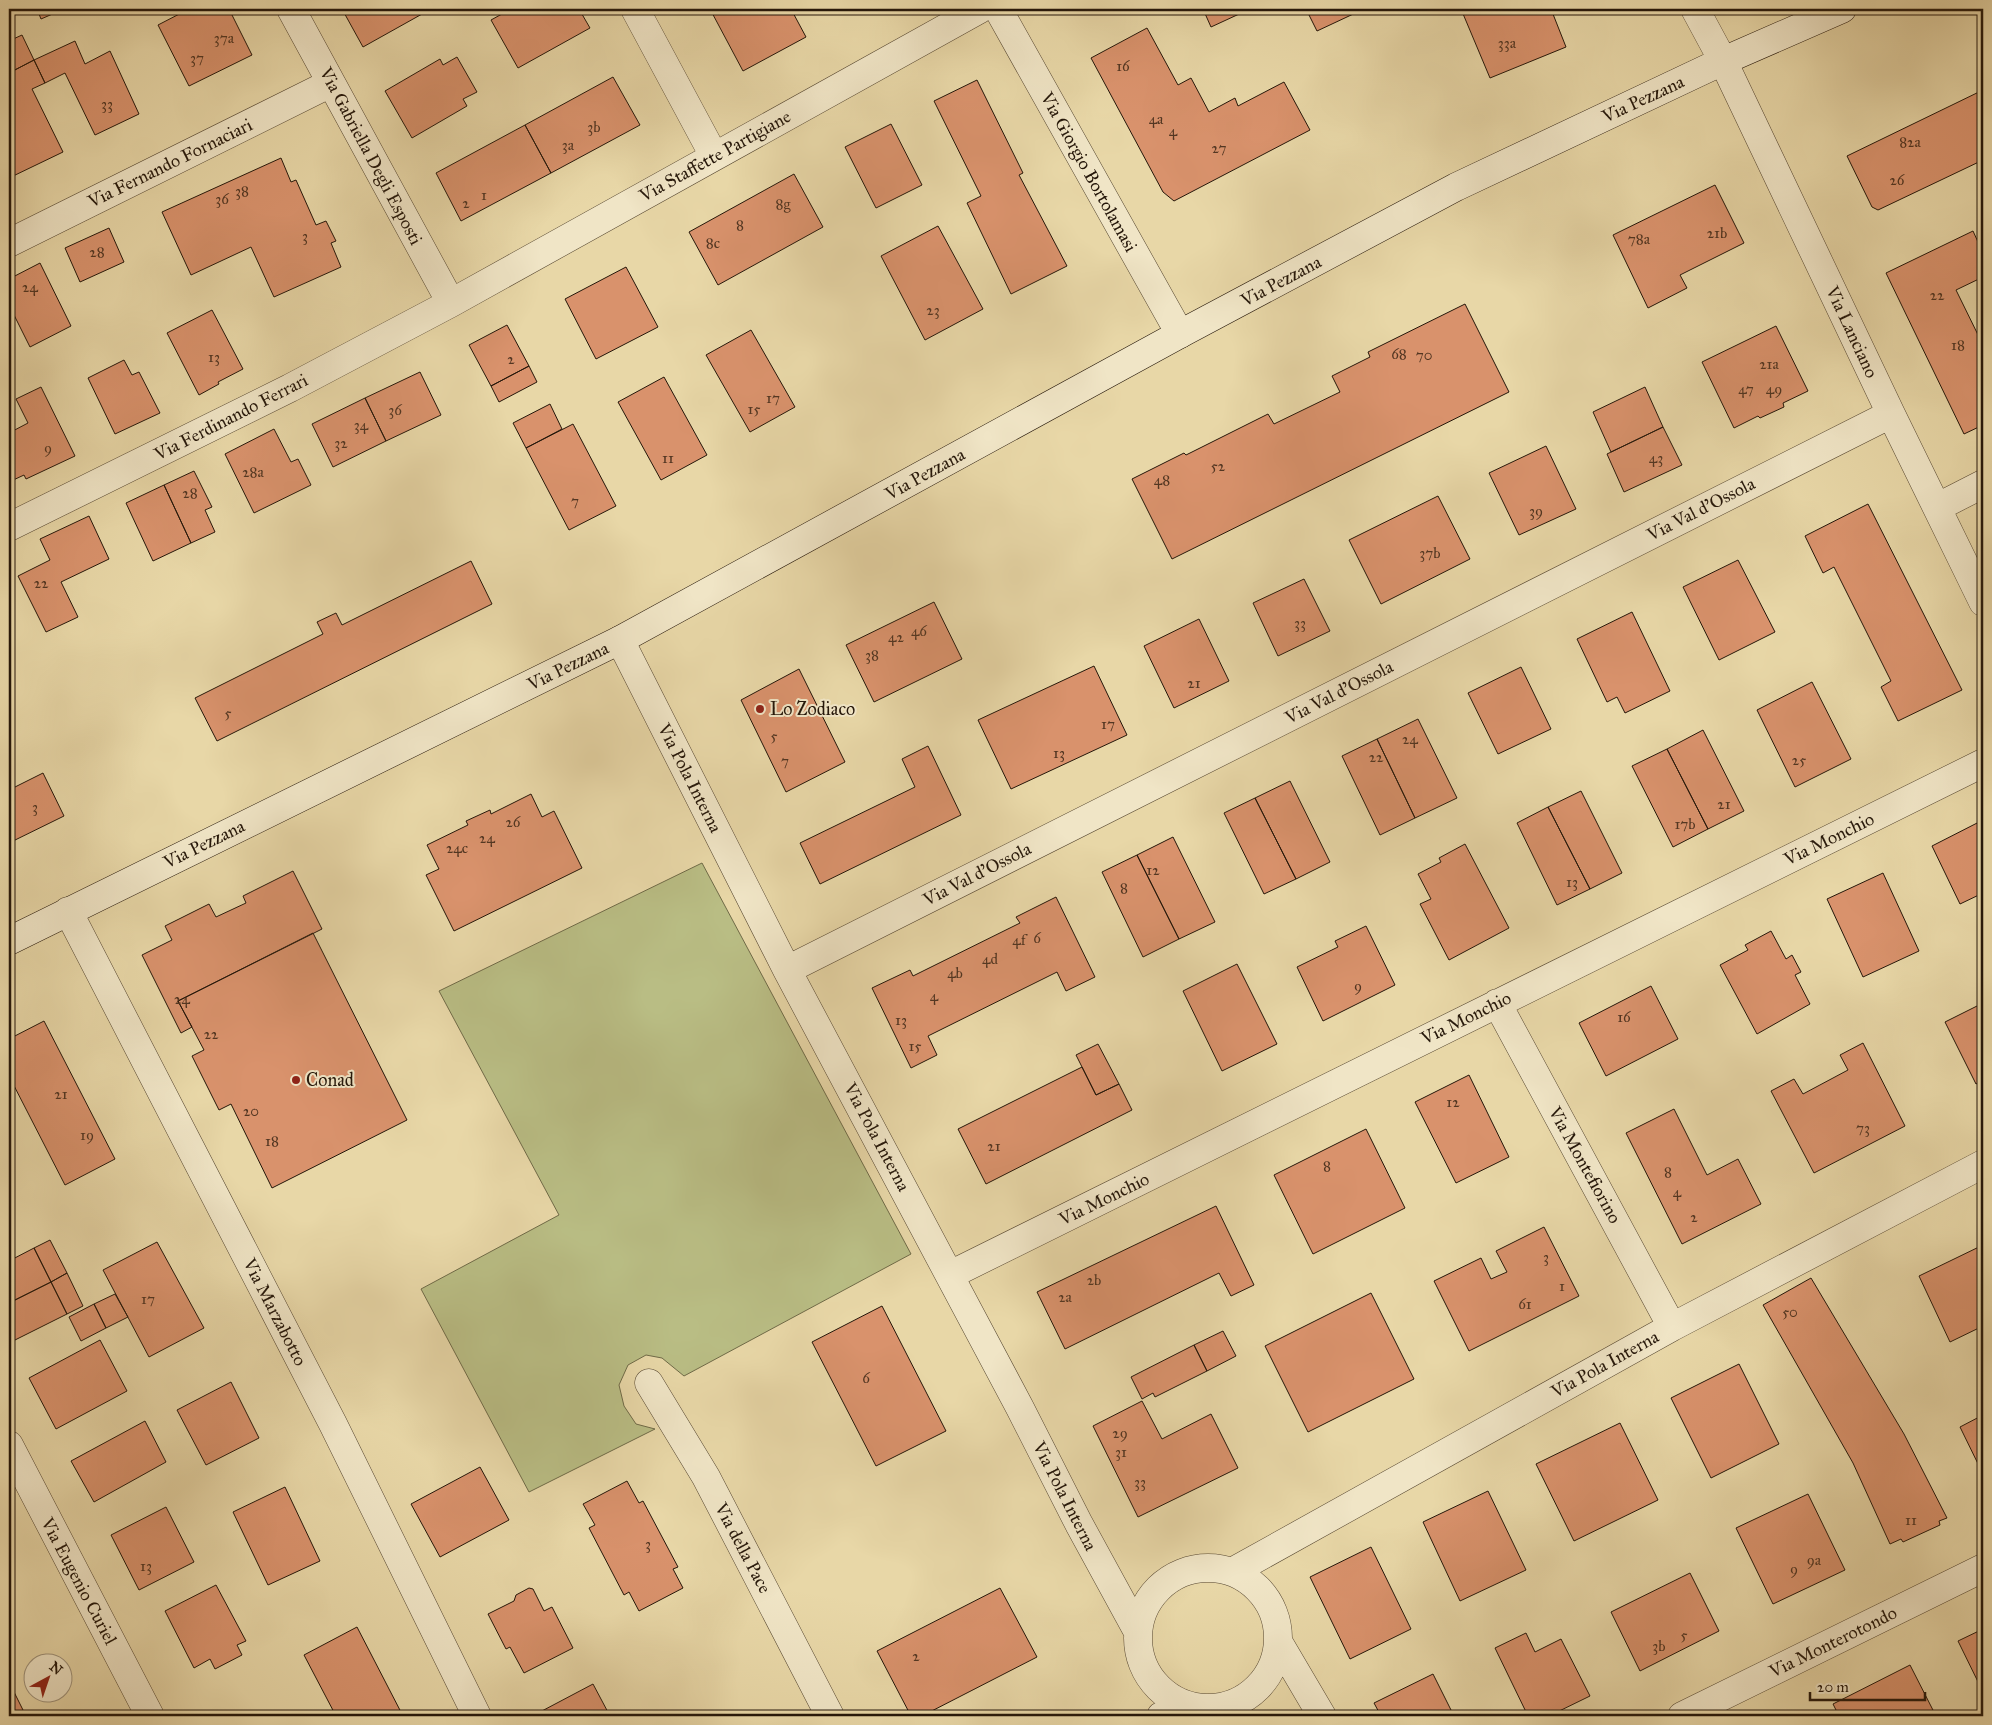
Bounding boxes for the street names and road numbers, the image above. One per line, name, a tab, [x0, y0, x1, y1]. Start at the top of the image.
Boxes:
street label: Via Gabriella Degli Esposti	[313, 63, 427, 249]
street label: Via Pezzana	[1598, 70, 1688, 128]
street label: Via Giorgio Bortolamasi	[1035, 87, 1142, 256]
street label: Via Staffette Partigiane	[635, 105, 795, 208]
street label: Via Fernando Fornaciari	[83, 114, 256, 213]
street label: Via Pezzana	[1236, 250, 1325, 312]
street label: Via Lanciano	[1821, 282, 1883, 381]
street label: Via Ferdinando Ferrari	[150, 369, 311, 466]
street label: Via Pezzana	[880, 443, 969, 505]
street label: Via Val d'Ossola	[1642, 472, 1759, 546]
street label: Via Pezzana	[523, 637, 613, 696]
street label: Via Val d'Ossola	[1280, 655, 1397, 729]
street label: Via Pola Interna	[653, 719, 727, 837]
street label: Via Monchio	[1779, 808, 1878, 871]
street label: Via Pezzana	[159, 815, 249, 874]
street label: Via Val d'Ossola	[918, 837, 1035, 911]
street label: Via Monchio	[1416, 987, 1515, 1050]
street label: Via Pola Interna	[839, 1078, 915, 1195]
street label: Via Montefiorino	[1543, 1102, 1626, 1227]
street label: Via Monchio	[1054, 1168, 1153, 1231]
street label: Via Marzabotto	[238, 1254, 312, 1369]
street label: Via Pola Interna	[1546, 1325, 1663, 1403]
street label: Via Pola Interna	[1028, 1437, 1102, 1555]
street label: Via della Pace	[709, 1498, 776, 1597]
street label: Via Eugenio Curiel	[35, 1513, 122, 1649]
street label: Via Monterotondo	[1765, 1602, 1900, 1683]

